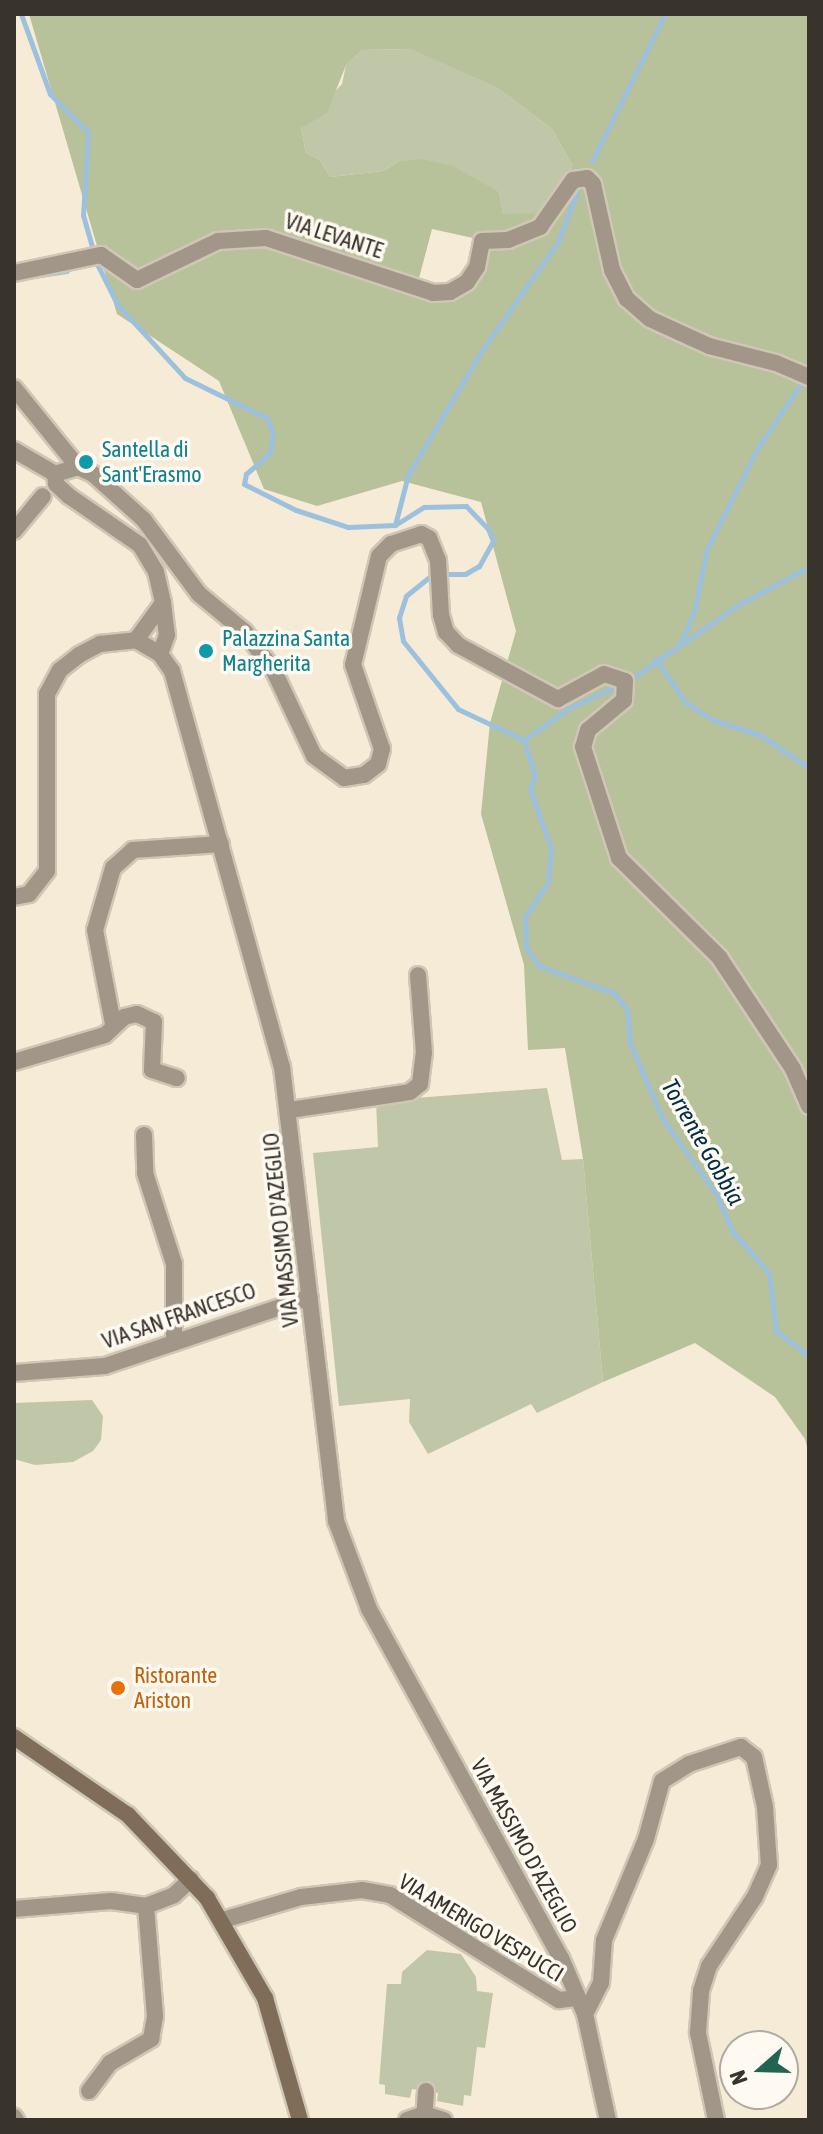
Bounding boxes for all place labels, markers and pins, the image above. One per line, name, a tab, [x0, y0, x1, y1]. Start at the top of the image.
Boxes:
place label: Santella di Sant'Erasmo	[102, 436, 202, 488]
marker: Santella di Sant'Erasmo	[77, 453, 95, 471]
place label: Palazzina Santa Margherita	[222, 625, 350, 676]
marker: Palazzina Santa Margherita	[197, 642, 215, 660]
place label: Ristorante Ariston	[134, 1662, 217, 1714]
marker: Ristorante Ariston	[109, 1679, 127, 1697]

